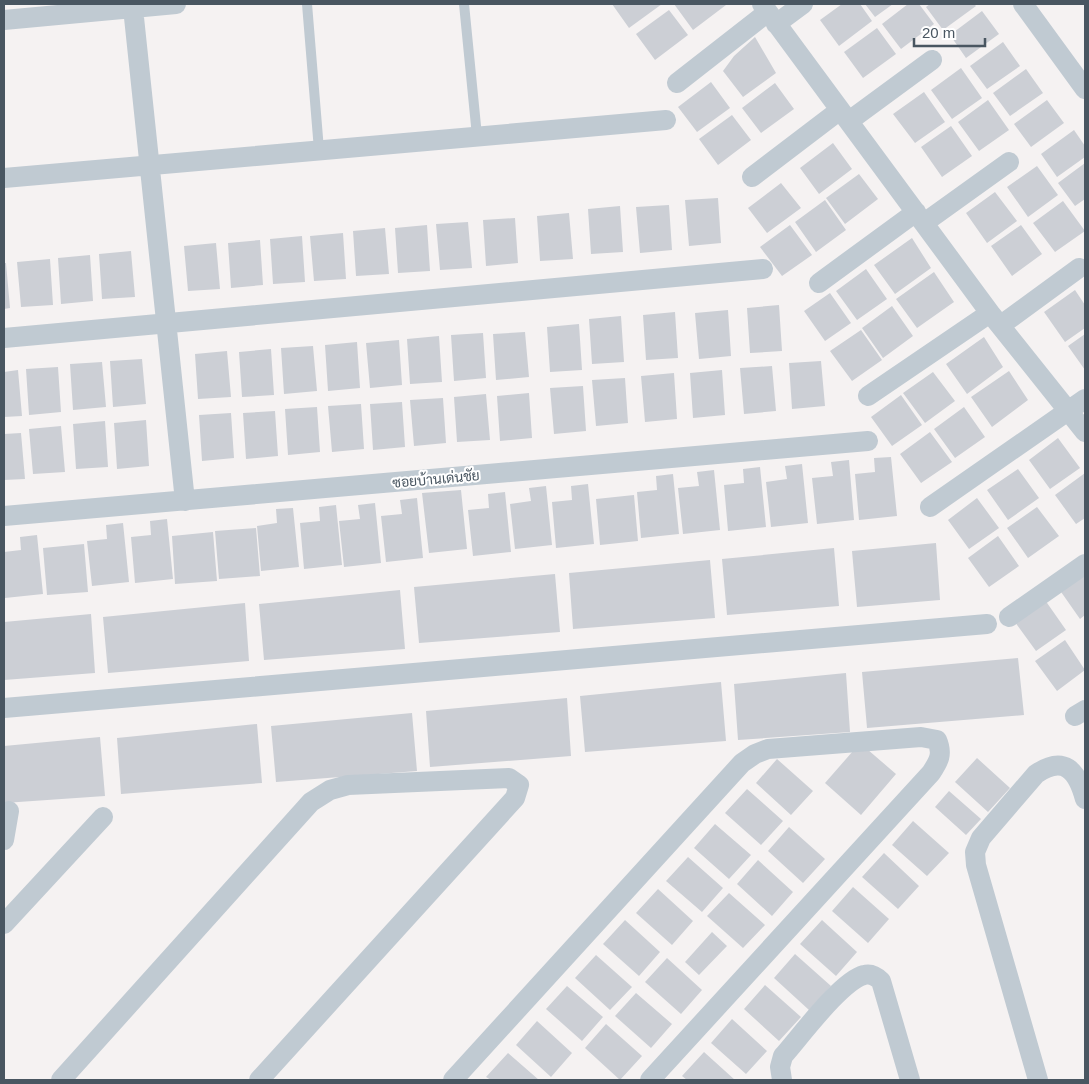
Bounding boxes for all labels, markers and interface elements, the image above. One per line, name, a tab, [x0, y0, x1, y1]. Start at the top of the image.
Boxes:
scale bar	[914, 15, 985, 47]
text: 20 m	[922, 24, 955, 41]
street label: ซอยบ้านเด่นชัย	[392, 466, 480, 491]

